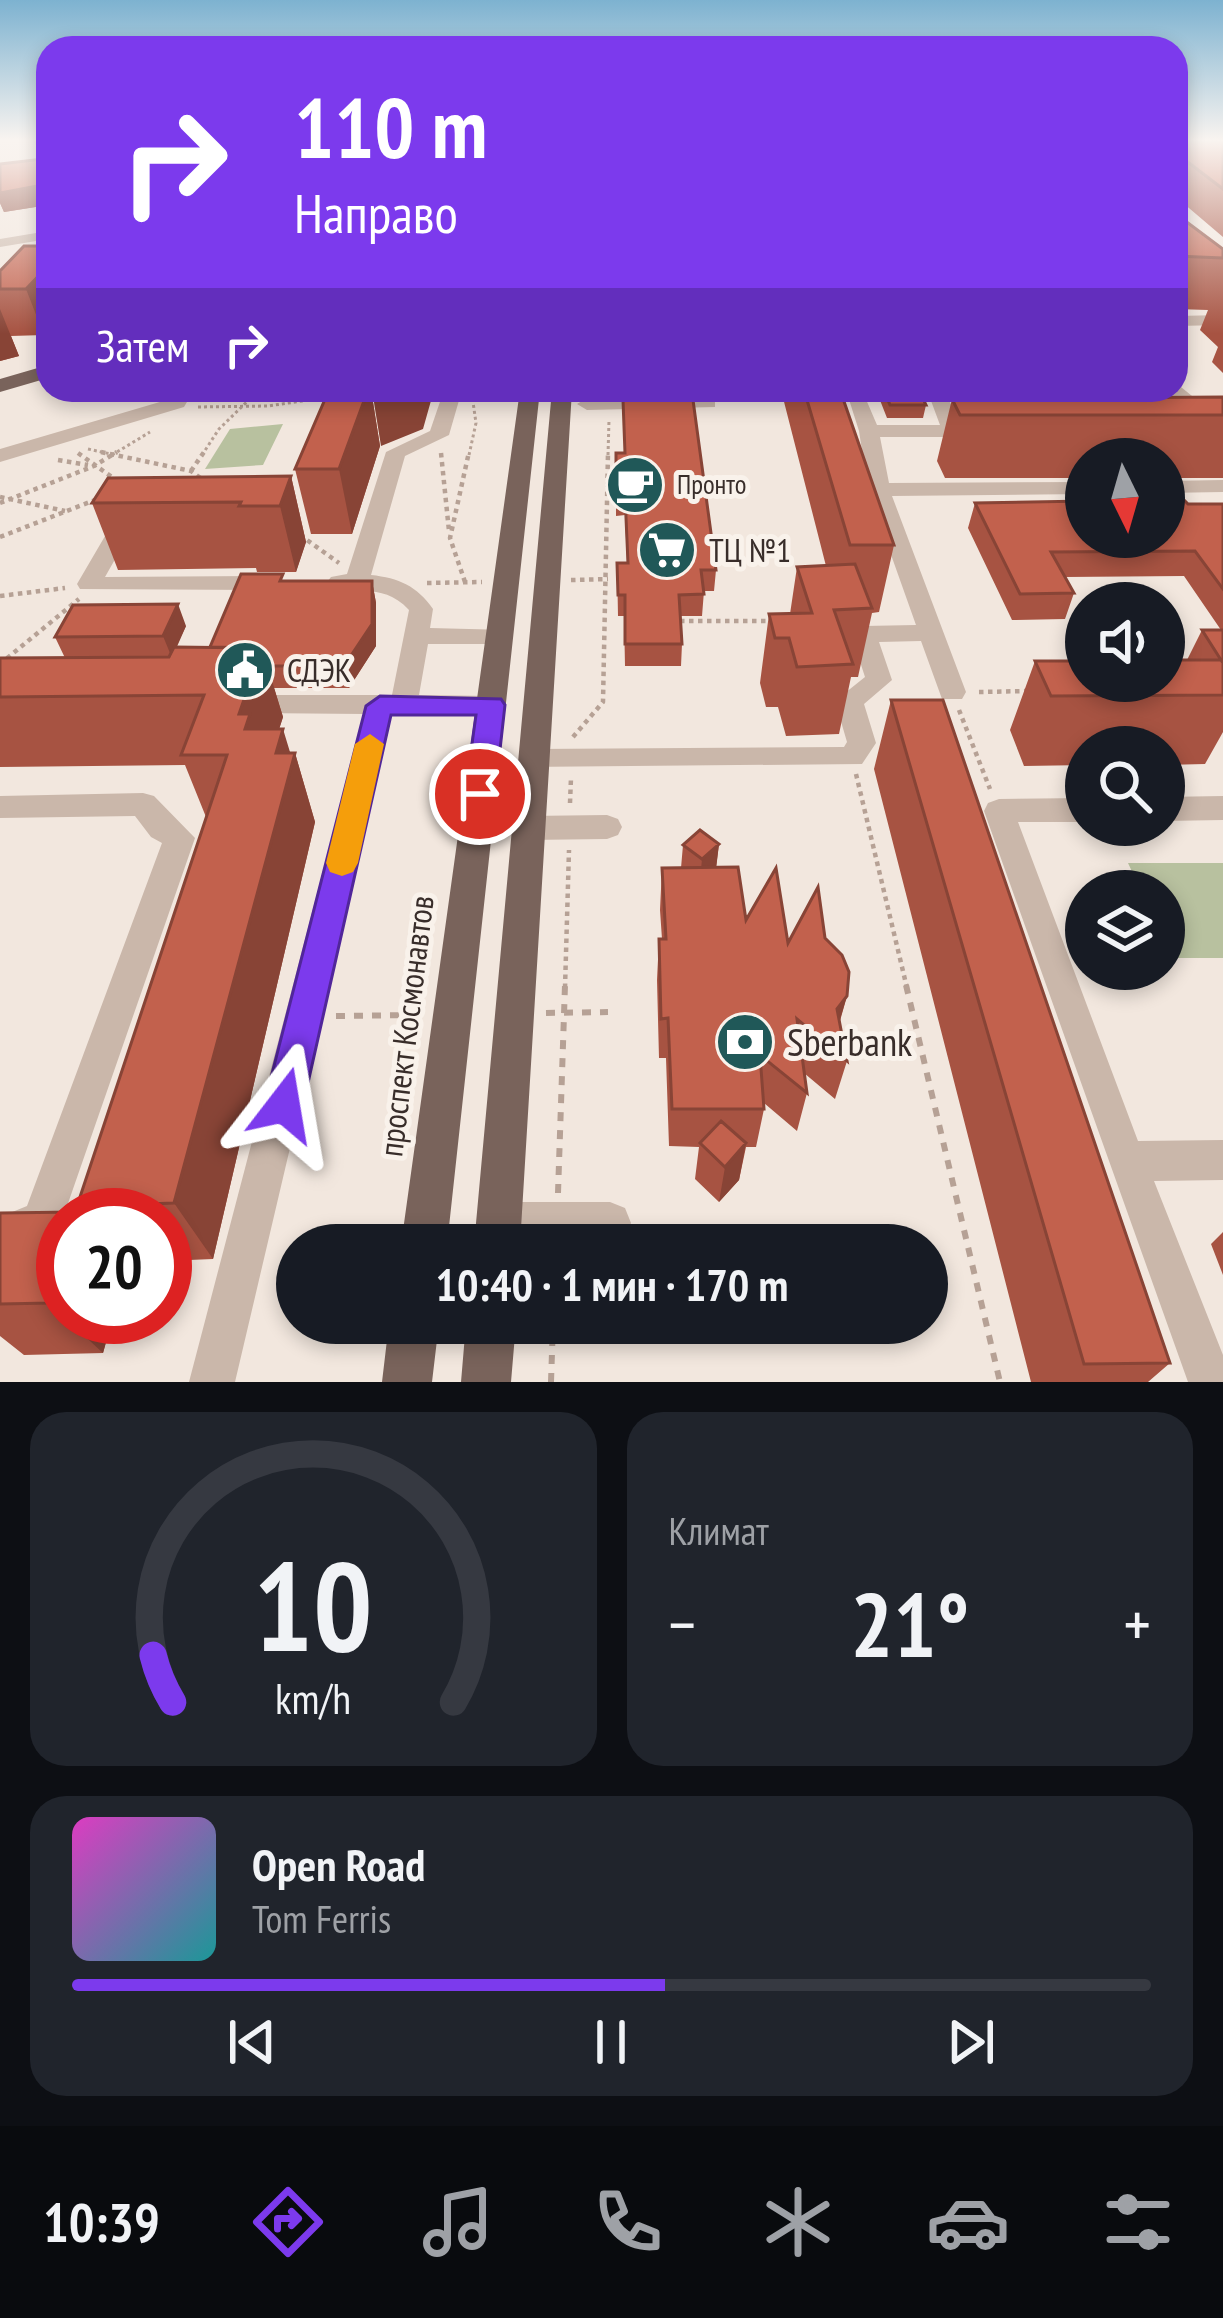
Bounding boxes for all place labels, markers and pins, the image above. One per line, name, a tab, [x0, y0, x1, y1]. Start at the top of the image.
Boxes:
cafe icon: Пронто	[604, 454, 666, 516]
place label: Пронто	[677, 467, 746, 501]
supermarket icon: ТЦ №1	[636, 519, 698, 581]
place label: ТЦ №1	[709, 528, 791, 571]
public building icon: СДЭК	[214, 639, 276, 701]
place label: СДЭК	[287, 648, 351, 691]
pin	[429, 743, 531, 845]
bank icon: Sberbank	[714, 1011, 776, 1073]
place label: Sberbank	[787, 1016, 912, 1067]

